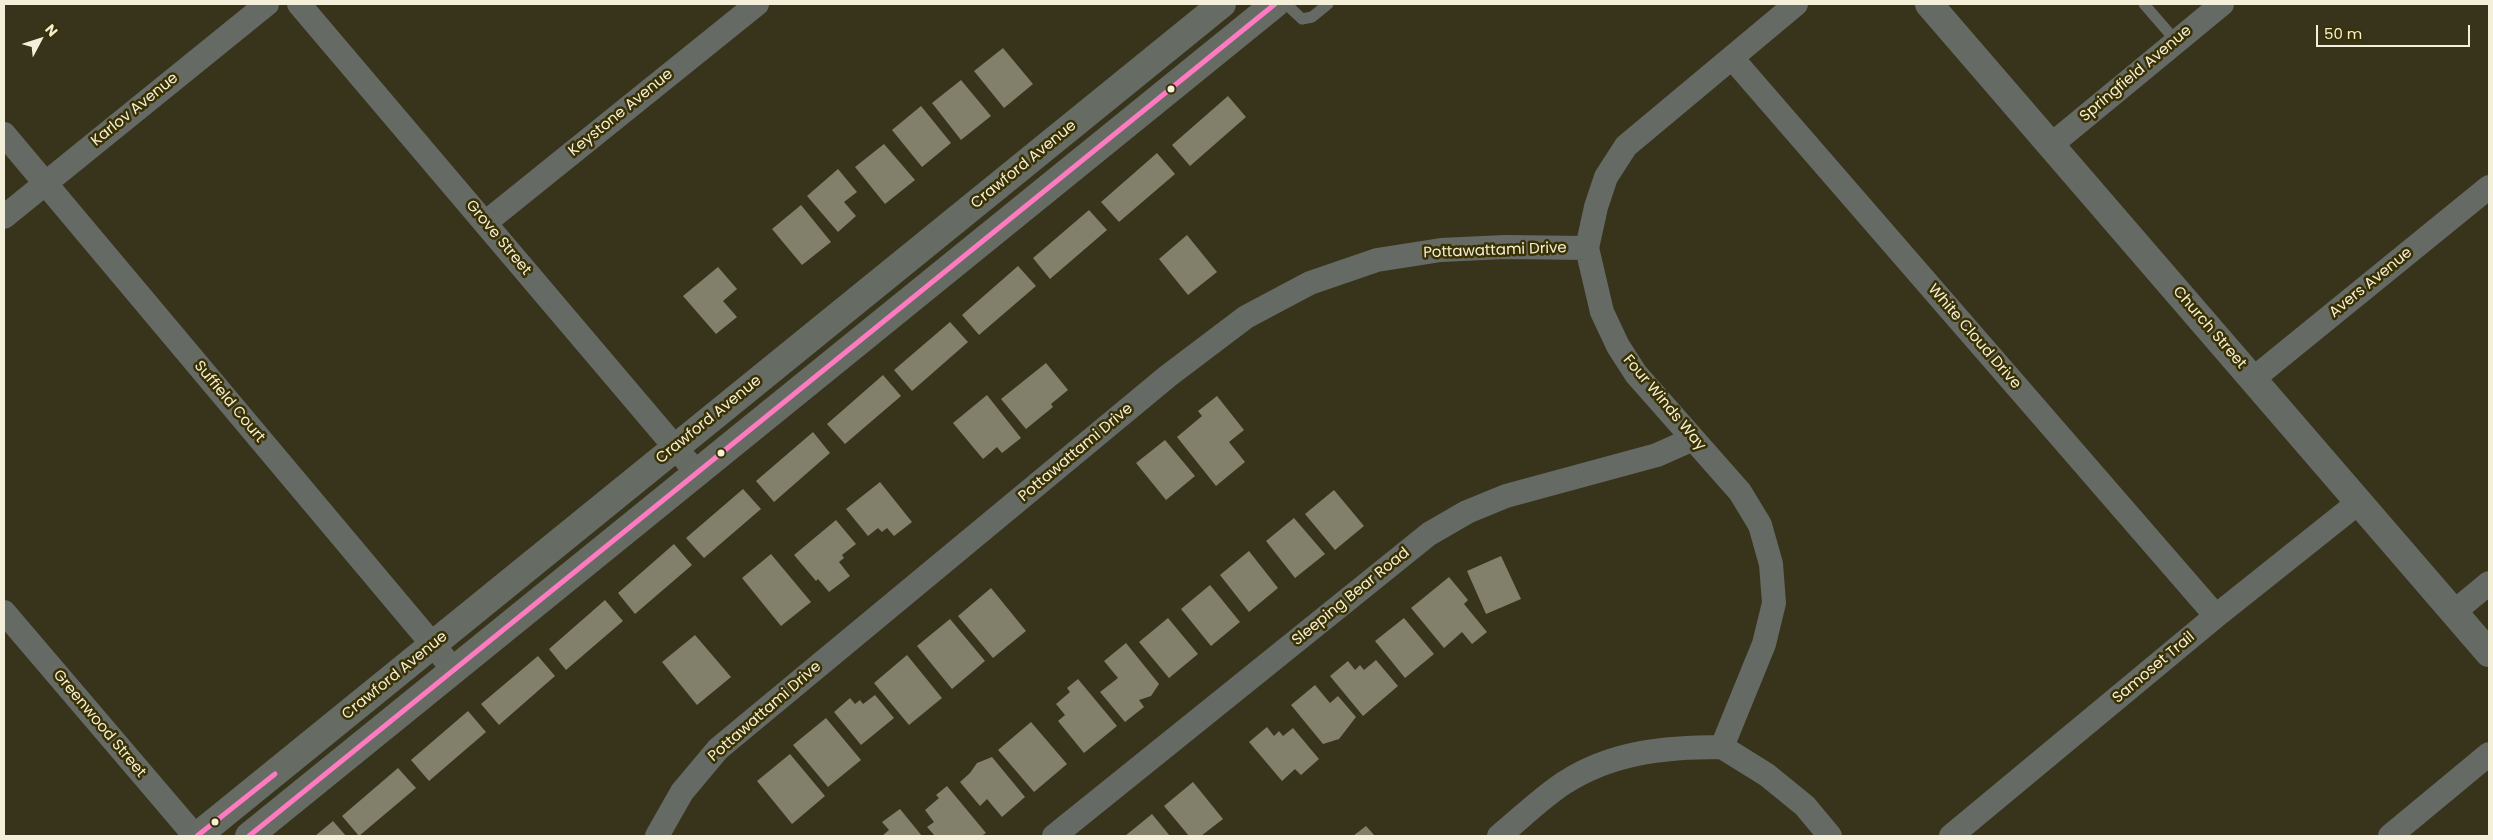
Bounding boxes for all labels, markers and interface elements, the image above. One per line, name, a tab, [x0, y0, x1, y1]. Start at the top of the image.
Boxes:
north arrow	[15, 15, 65, 65]
scale bar	[2318, 15, 2472, 47]
text: N	[40, 20, 63, 41]
street label: Springfield Avenue	[2077, 22, 2195, 126]
text: 50 m	[2324, 23, 2362, 44]
street label: Keystone Avenue	[565, 65, 677, 161]
street label: Karlov Avenue	[88, 69, 182, 151]
unlabelled marker	[1166, 84, 1176, 94]
street label: Crawford Avenue	[968, 117, 1080, 213]
street label: Grove Street	[461, 197, 535, 279]
street label: Pottawattami Drive	[1423, 239, 1567, 263]
street label: Avers Avenue	[2326, 244, 2416, 322]
street label: White Cloud Drive	[1924, 281, 2024, 393]
street label: Church Street	[2168, 283, 2250, 373]
street label: Four Winds Way	[1619, 351, 1709, 455]
street label: Suffield Court	[190, 358, 268, 446]
street label: Crawford Avenue	[653, 372, 765, 468]
street label: Pottawattami Drive	[1015, 400, 1137, 506]
unlabelled marker	[716, 448, 726, 458]
street label: Sleeping Bear Road	[1289, 544, 1413, 650]
street label: Crawford Avenue	[339, 628, 451, 724]
street label: Samoset Trail	[2109, 628, 2199, 708]
street label: Pottawattami Drive	[705, 658, 825, 766]
street label: Greenwood Street	[49, 666, 149, 782]
unlabelled marker	[210, 817, 220, 827]

